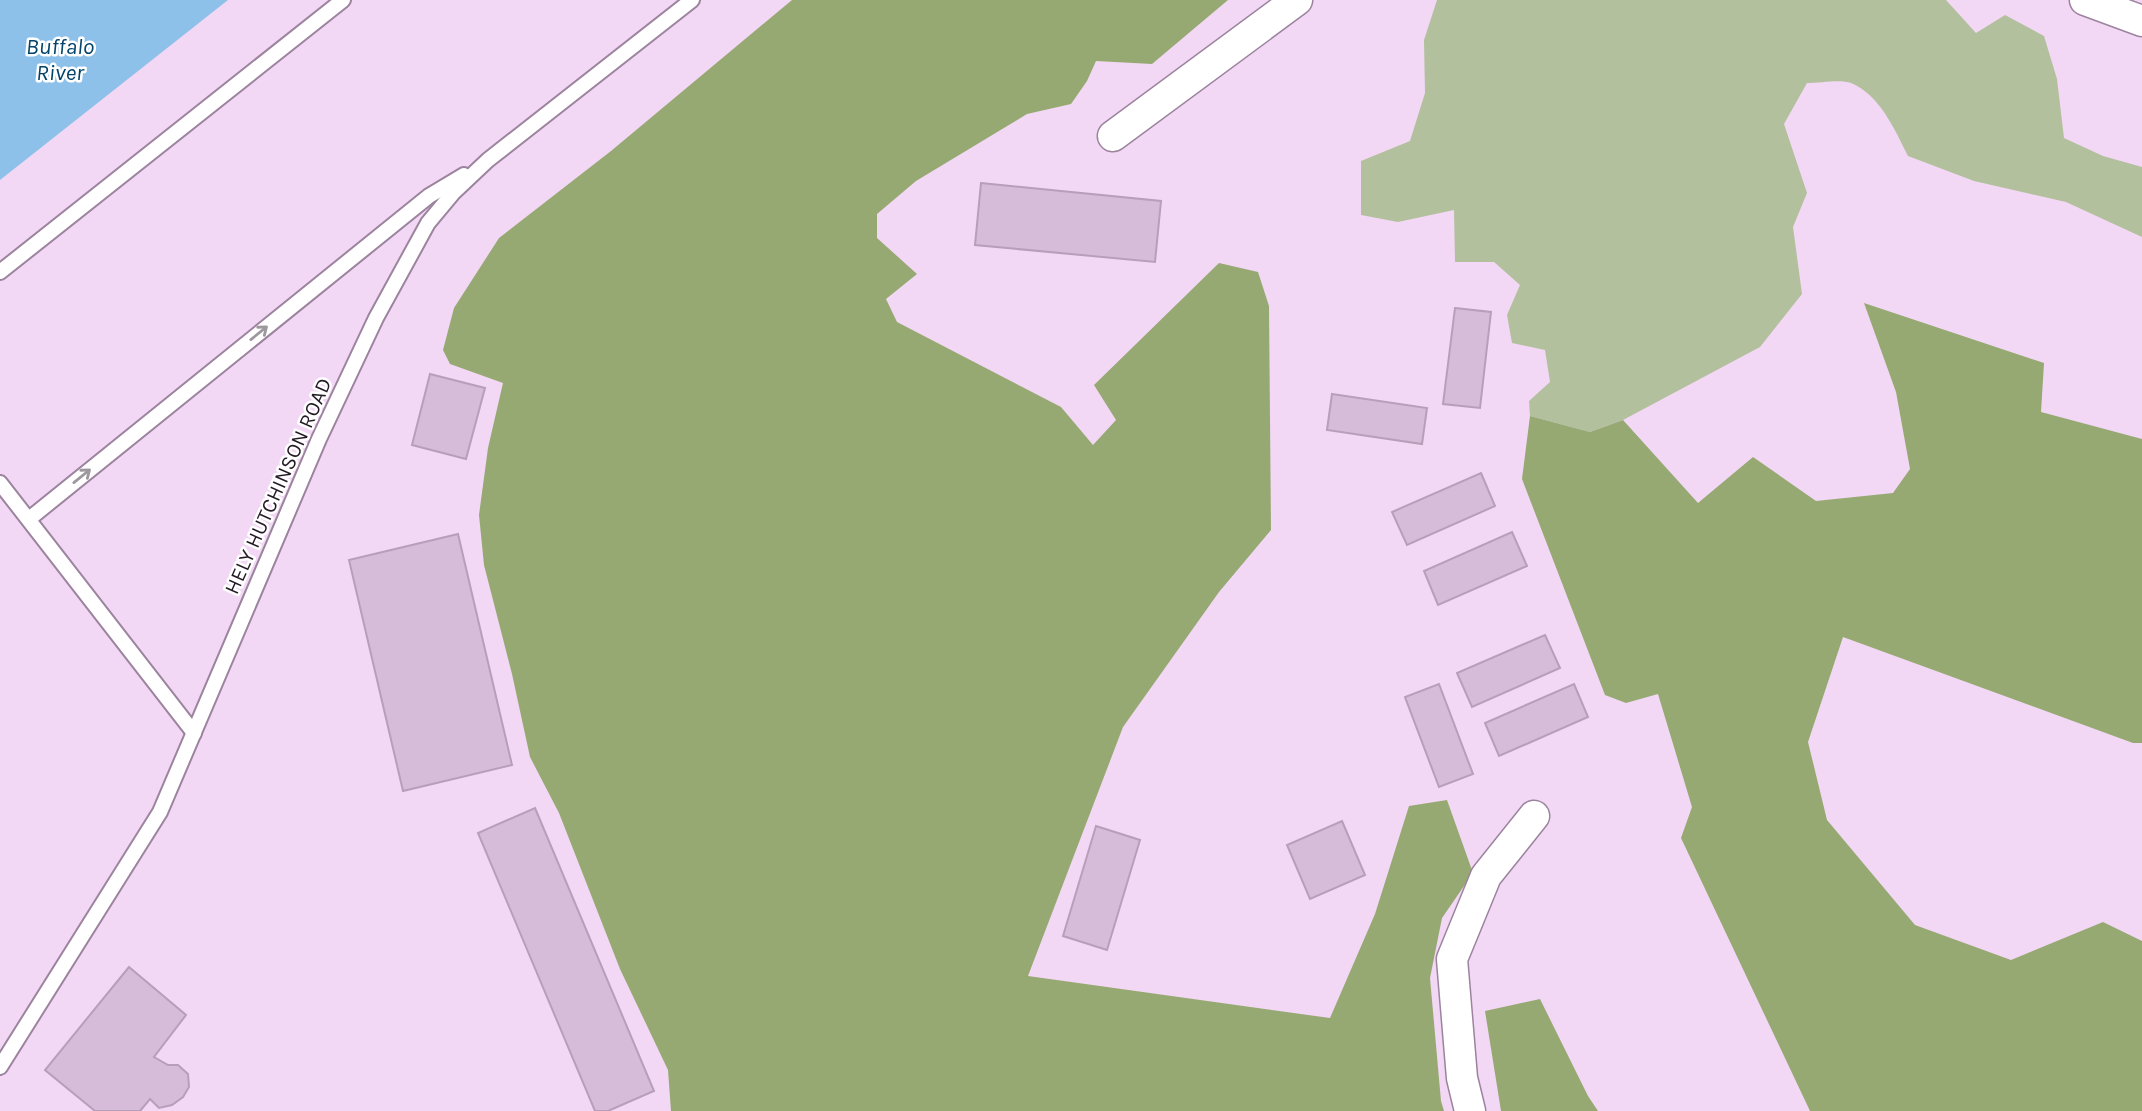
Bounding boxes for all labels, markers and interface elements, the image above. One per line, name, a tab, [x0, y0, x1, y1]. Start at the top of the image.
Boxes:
water label: Buffalo River	[26, 33, 94, 86]
one-way arrow	[250, 325, 268, 341]
street label: HELY HUTCHINSON ROAD	[219, 374, 337, 598]
one-way arrow	[73, 468, 91, 483]

